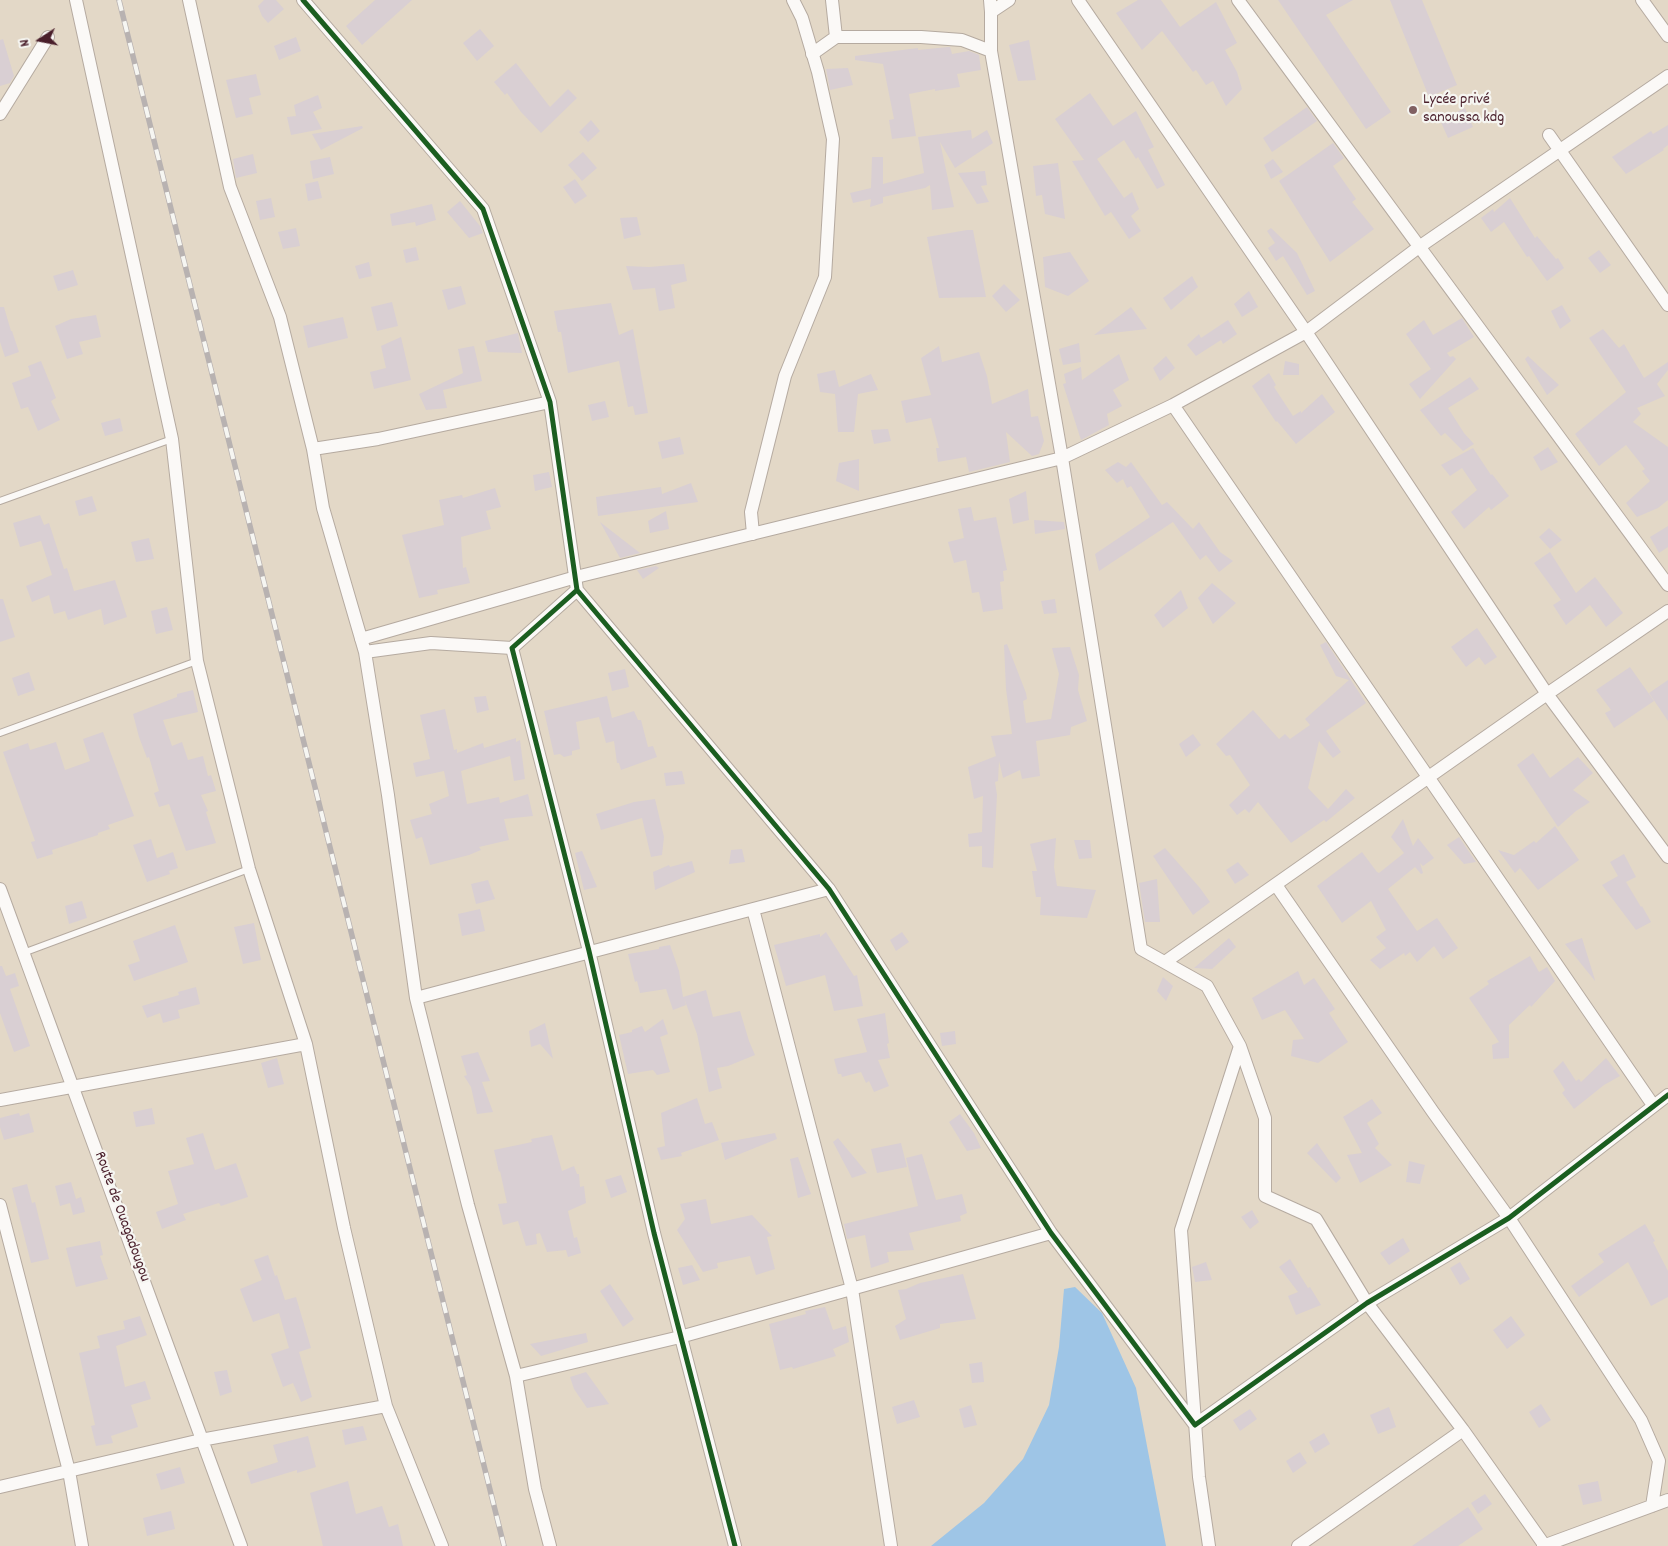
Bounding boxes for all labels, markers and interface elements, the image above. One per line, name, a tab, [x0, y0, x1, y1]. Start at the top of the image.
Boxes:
north arrow	[15, 15, 65, 65]
text: N	[15, 38, 36, 48]
place label: Lycée privé sanoussa kdg	[1423, 91, 1504, 129]
marker: Lycée privé sanoussa kdg	[1407, 104, 1419, 116]
street label: Route de Ouagadougou	[89, 1149, 153, 1285]

